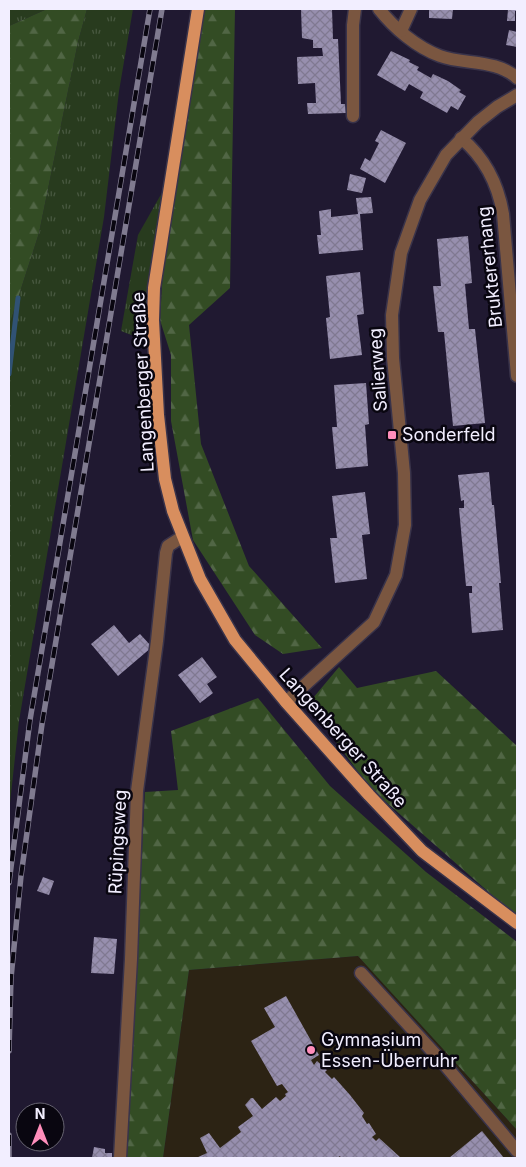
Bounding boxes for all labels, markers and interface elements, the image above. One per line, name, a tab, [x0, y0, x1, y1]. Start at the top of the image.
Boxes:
street label: Bruktererhang	[473, 205, 506, 329]
street label: Langenberger Straße	[127, 291, 158, 473]
street label: Salierweg	[364, 328, 391, 413]
place label: Sonderfeld	[402, 424, 496, 445]
marker: Sonderfeld	[386, 429, 398, 441]
street label: Langenberger Straße	[275, 664, 412, 812]
street label: Rüpingsweg	[104, 789, 131, 895]
place label: Gymnasium Essen-Überruhr	[321, 1029, 457, 1071]
marker: Gymnasium Essen-Überruhr	[305, 1044, 317, 1056]
north arrow	[15, 1102, 65, 1152]
text: N	[35, 1105, 45, 1122]

